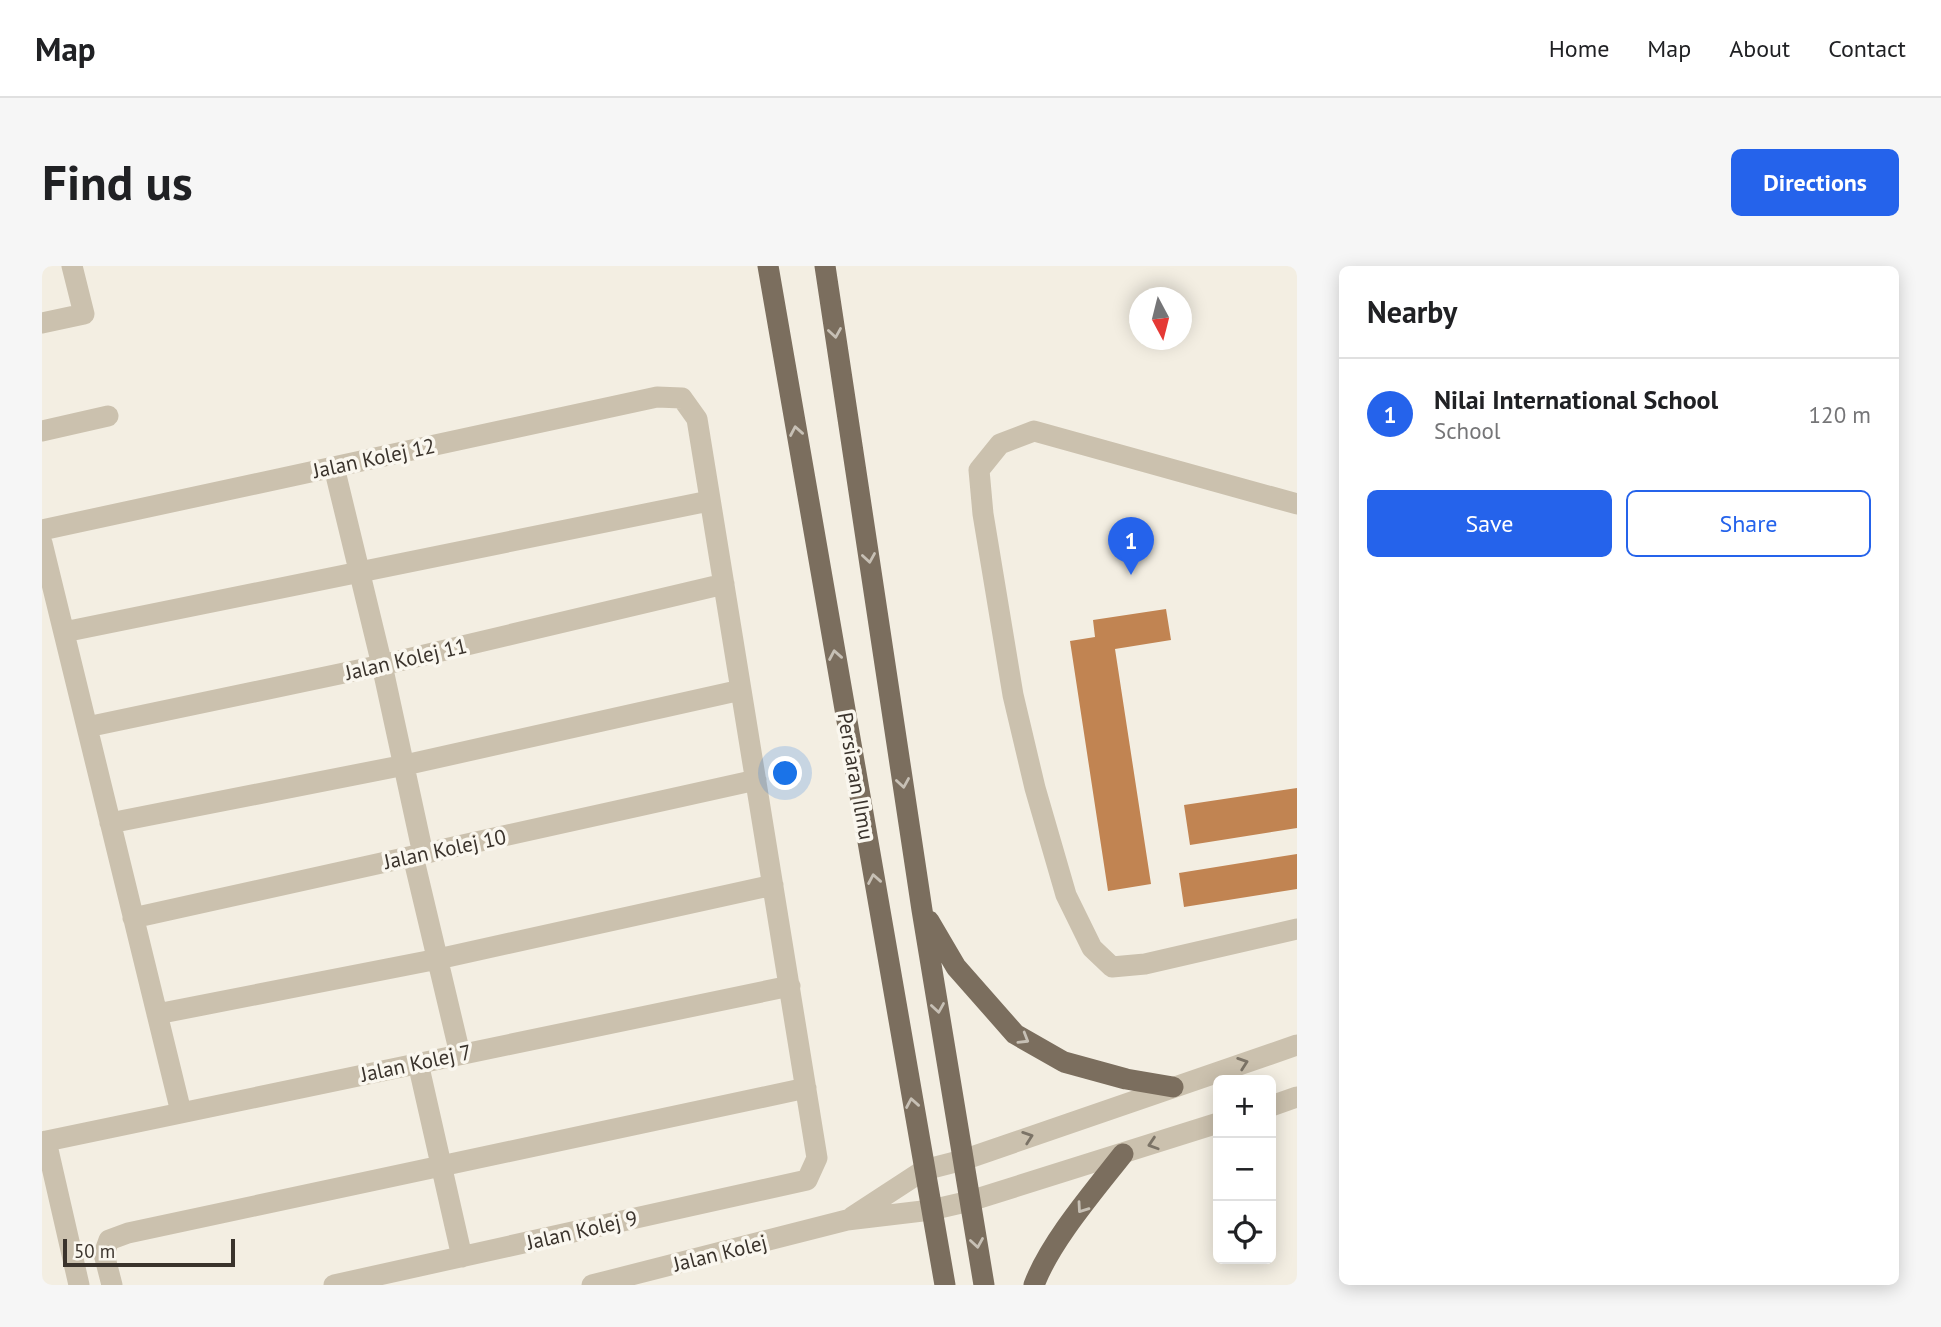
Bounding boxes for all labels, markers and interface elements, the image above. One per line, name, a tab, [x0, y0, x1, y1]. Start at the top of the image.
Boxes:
text: Map	[35, 27, 96, 70]
text: Home	[1549, 33, 1609, 64]
text: Map	[1647, 33, 1691, 64]
text: About	[1729, 33, 1790, 64]
text: Contact	[1828, 33, 1906, 64]
button: Directions	[1731, 149, 1899, 216]
text: Find us	[42, 150, 193, 214]
north arrow	[1129, 287, 1192, 350]
text: Nearby	[1367, 292, 1457, 331]
one-way arrow	[827, 328, 842, 339]
text: Nilai International School	[1434, 383, 1718, 416]
text: 1	[1383, 400, 1397, 429]
text: 120 m	[1809, 400, 1871, 429]
text: School	[1434, 416, 1501, 445]
one-way arrow	[789, 425, 804, 437]
street label: Jalan Kolej 12	[310, 432, 438, 484]
button: Save	[1367, 490, 1612, 557]
button: Share	[1626, 490, 1871, 557]
pin: 1	[1108, 517, 1154, 575]
one-way arrow	[861, 553, 876, 564]
street label: Jalan Kolej 11	[342, 632, 470, 686]
one-way arrow	[828, 649, 843, 661]
street label: Persiaran Ilmu	[832, 710, 880, 842]
your location	[768, 756, 802, 790]
one-way arrow	[895, 777, 910, 789]
street label: Jalan Kolej 10	[381, 823, 509, 875]
one-way arrow	[867, 873, 882, 885]
one-way arrow	[930, 1002, 945, 1014]
one-way arrow	[1017, 1031, 1030, 1044]
street label: Jalan Kolej 7	[357, 1038, 474, 1088]
one-way arrow	[1236, 1057, 1248, 1071]
map controls	[1213, 1075, 1276, 1264]
button: +	[1213, 1075, 1276, 1138]
one-way arrow	[905, 1097, 920, 1109]
one-way arrow	[1021, 1131, 1033, 1145]
one-way arrow	[1148, 1136, 1160, 1151]
button: −	[1213, 1138, 1276, 1201]
one-way arrow	[1077, 1200, 1090, 1213]
button: locate	[1213, 1201, 1276, 1264]
street label: Jalan Kolej 9	[523, 1204, 640, 1256]
street label: Jalan Kolej	[669, 1228, 770, 1278]
scale bar	[63, 1236, 234, 1268]
one-way arrow	[969, 1237, 984, 1249]
text: 50 m	[74, 1239, 115, 1263]

